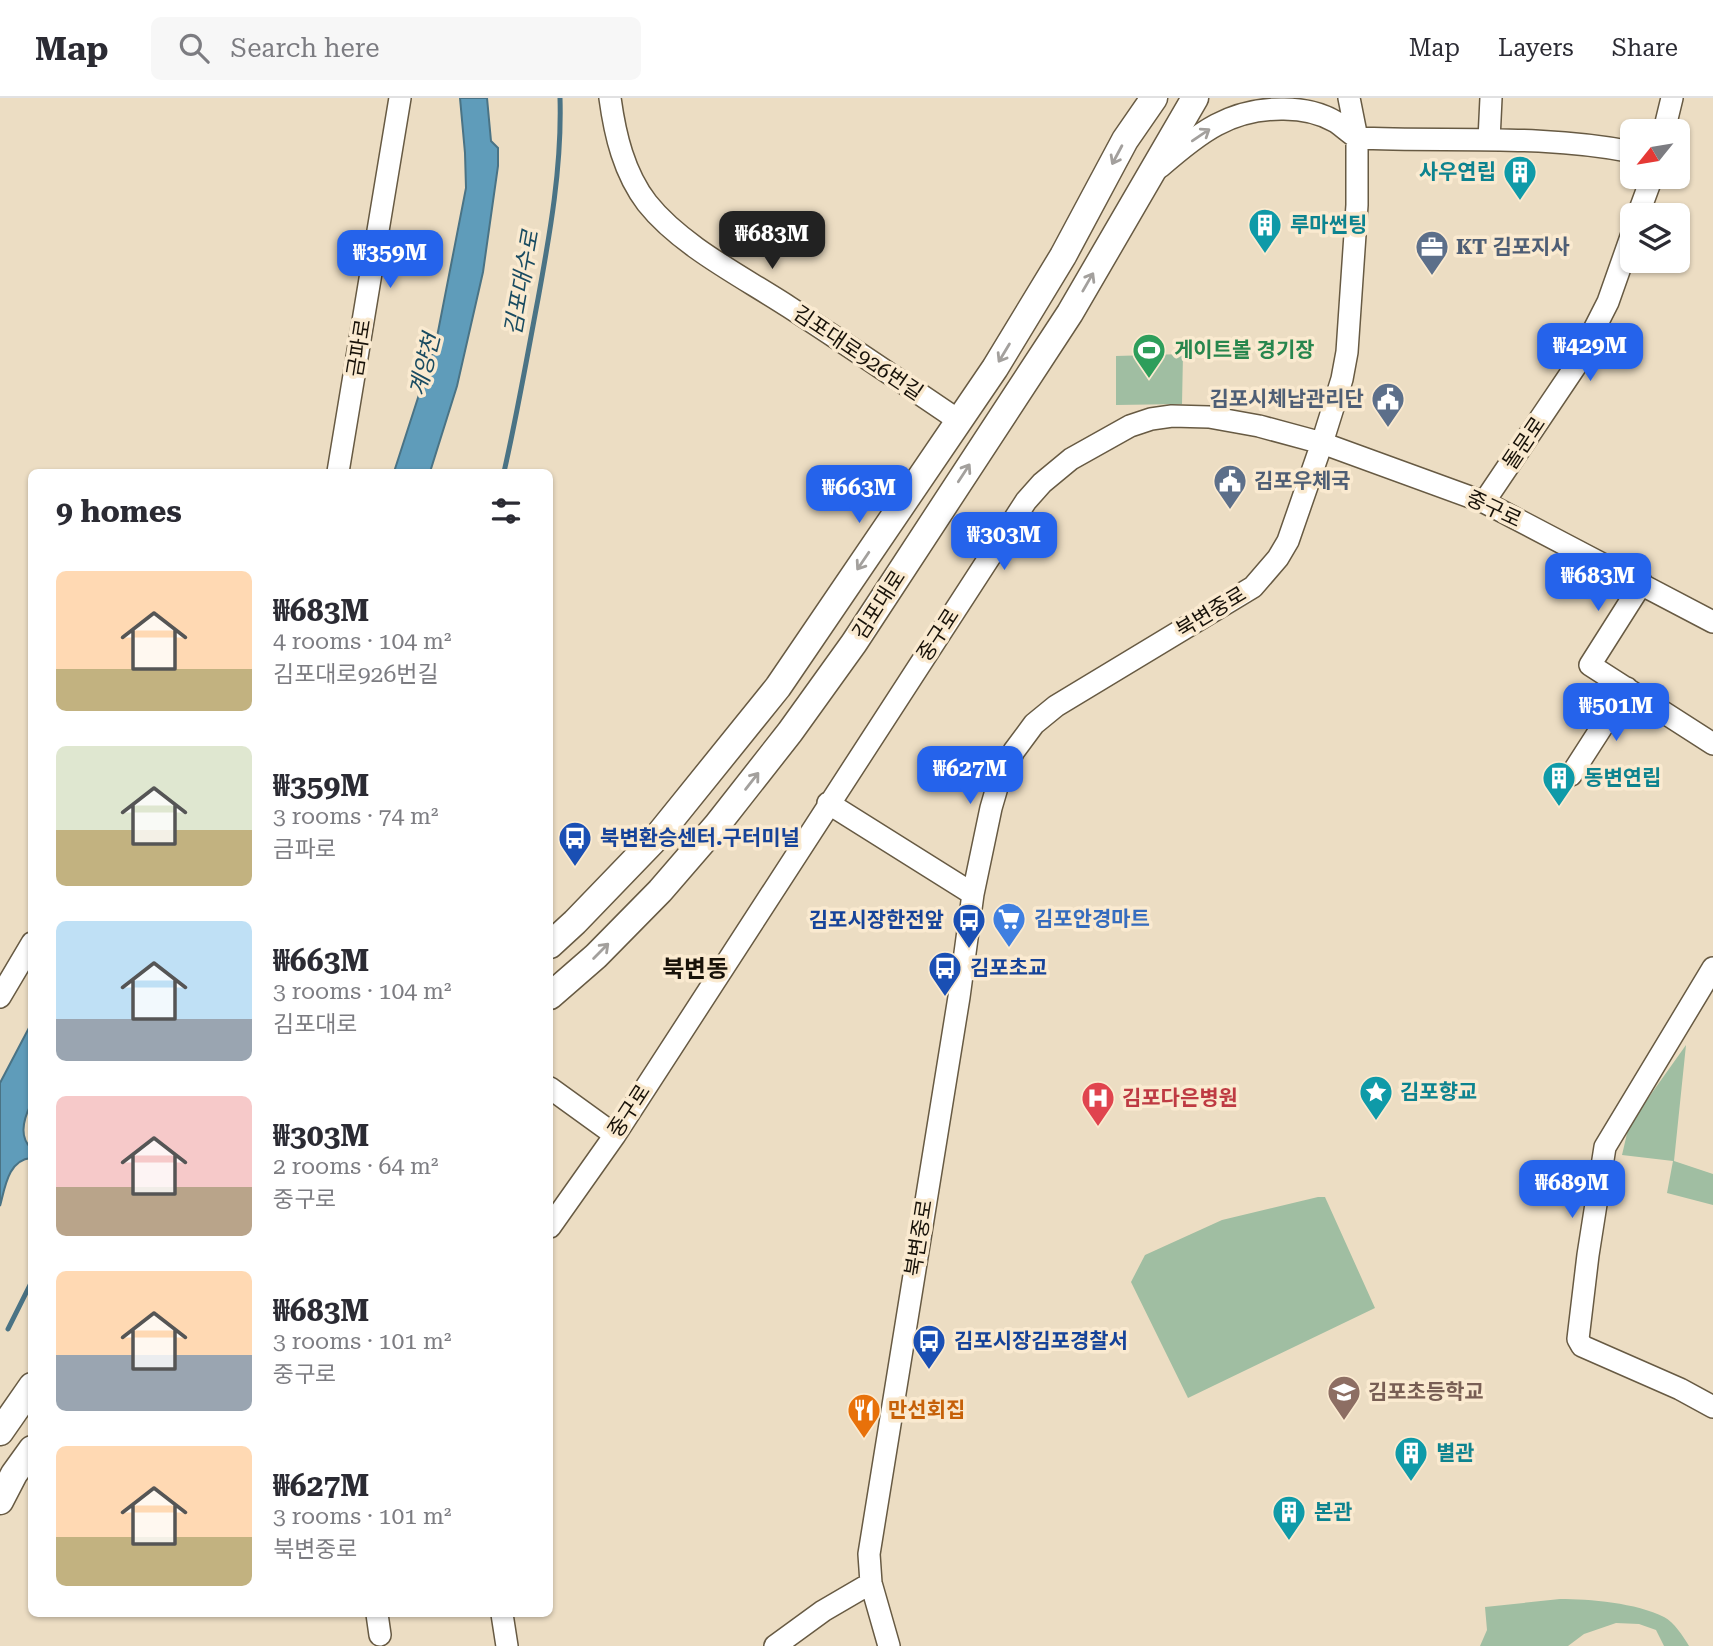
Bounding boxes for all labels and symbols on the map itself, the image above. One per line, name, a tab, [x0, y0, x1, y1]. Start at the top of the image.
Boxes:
north arrow	[1620, 119, 1690, 189]
one-way arrow	[1191, 127, 1210, 142]
one-way arrow	[1110, 145, 1124, 165]
building icon: 사우연립	[1501, 153, 1539, 202]
place label: 사우연립	[1419, 160, 1496, 184]
building icon: 루마썬팅	[1246, 206, 1284, 255]
pin: ₩683M	[723, 212, 821, 271]
place label: 루마썬팅	[1290, 213, 1367, 237]
water label: 김포대수로	[500, 227, 545, 337]
office icon: KT 김포지사	[1413, 228, 1451, 277]
pin: ₩359M	[341, 230, 439, 290]
place label: KT 김포지사	[1456, 235, 1570, 259]
one-way arrow	[1081, 272, 1095, 292]
street label: 김포대로926번길	[789, 301, 927, 405]
street label: 금파로	[343, 317, 375, 379]
pin: ₩429M	[1541, 324, 1639, 383]
water label: 계양천	[404, 328, 446, 399]
sports icon: 게이트볼 경기장	[1130, 331, 1168, 380]
place label: 게이트볼 경기장	[1174, 338, 1315, 362]
one-way arrow	[997, 342, 1011, 362]
public building icon: 김포시체납관리단	[1369, 380, 1407, 429]
place label: 김포시체납관리단	[1209, 387, 1364, 411]
street label: 돌문로	[1498, 412, 1550, 474]
public building icon: 김포우체국	[1211, 462, 1249, 511]
one-way arrow	[957, 464, 972, 483]
pin: ₩663M	[810, 466, 908, 525]
place label: 김포우체국	[1254, 469, 1351, 493]
street label: 중구로	[1463, 486, 1525, 532]
pin: ₩303M	[955, 512, 1053, 572]
one-way arrow	[856, 551, 870, 570]
pin: ₩683M	[1549, 554, 1647, 613]
street label: 김포대로	[848, 566, 910, 644]
street label: 북변중로	[1172, 582, 1250, 642]
street label: 중구로	[912, 604, 964, 666]
pin: ₩501M	[1567, 684, 1665, 743]
pin: ₩627M	[921, 746, 1019, 806]
building icon: 동변연립	[1540, 759, 1578, 808]
place label: 동변연립	[1584, 766, 1661, 790]
one-way arrow	[744, 772, 759, 790]
bus stop icon: 북변환승센터.구터미널	[556, 819, 594, 868]
place label: 북변환승센터.구터미널	[600, 826, 800, 850]
supermarket icon: 김포안경마트	[990, 900, 1028, 949]
bus stop icon: 김포시장한전앞	[950, 901, 988, 950]
place label: 김포안경마트	[1034, 907, 1150, 931]
place label: 김포시장한전앞	[809, 908, 944, 932]
one-way arrow	[592, 943, 609, 960]
bus stop icon: 김포초교	[926, 949, 964, 998]
district label: 북변동	[662, 955, 728, 983]
place label: 김포초교	[970, 956, 1047, 980]
place icon: 김포향교	[1357, 1073, 1395, 1122]
hospital icon: 김포다은병원	[1079, 1079, 1117, 1128]
street label: 중구로	[603, 1080, 655, 1142]
place label: 김포향교	[1400, 1080, 1477, 1104]
place label: 김포다은병원	[1122, 1086, 1238, 1110]
pin: ₩689M	[1523, 1160, 1621, 1220]
street label: 북변중로	[901, 1198, 937, 1278]
bus stop icon: 김포시장김포경찰서	[910, 1322, 948, 1371]
place label: 김포시장김포경찰서	[954, 1329, 1128, 1353]
school or university icon: 김포초등학교	[1325, 1373, 1363, 1422]
place label: 김포초등학교	[1368, 1380, 1484, 1404]
restaurant icon: 만선회집	[845, 1391, 883, 1440]
place label: 만선회집	[888, 1398, 965, 1422]
building icon: 별관	[1392, 1434, 1430, 1483]
place label: 별관	[1436, 1441, 1475, 1465]
building icon: 본관	[1270, 1493, 1308, 1542]
place label: 본관	[1314, 1500, 1353, 1524]

